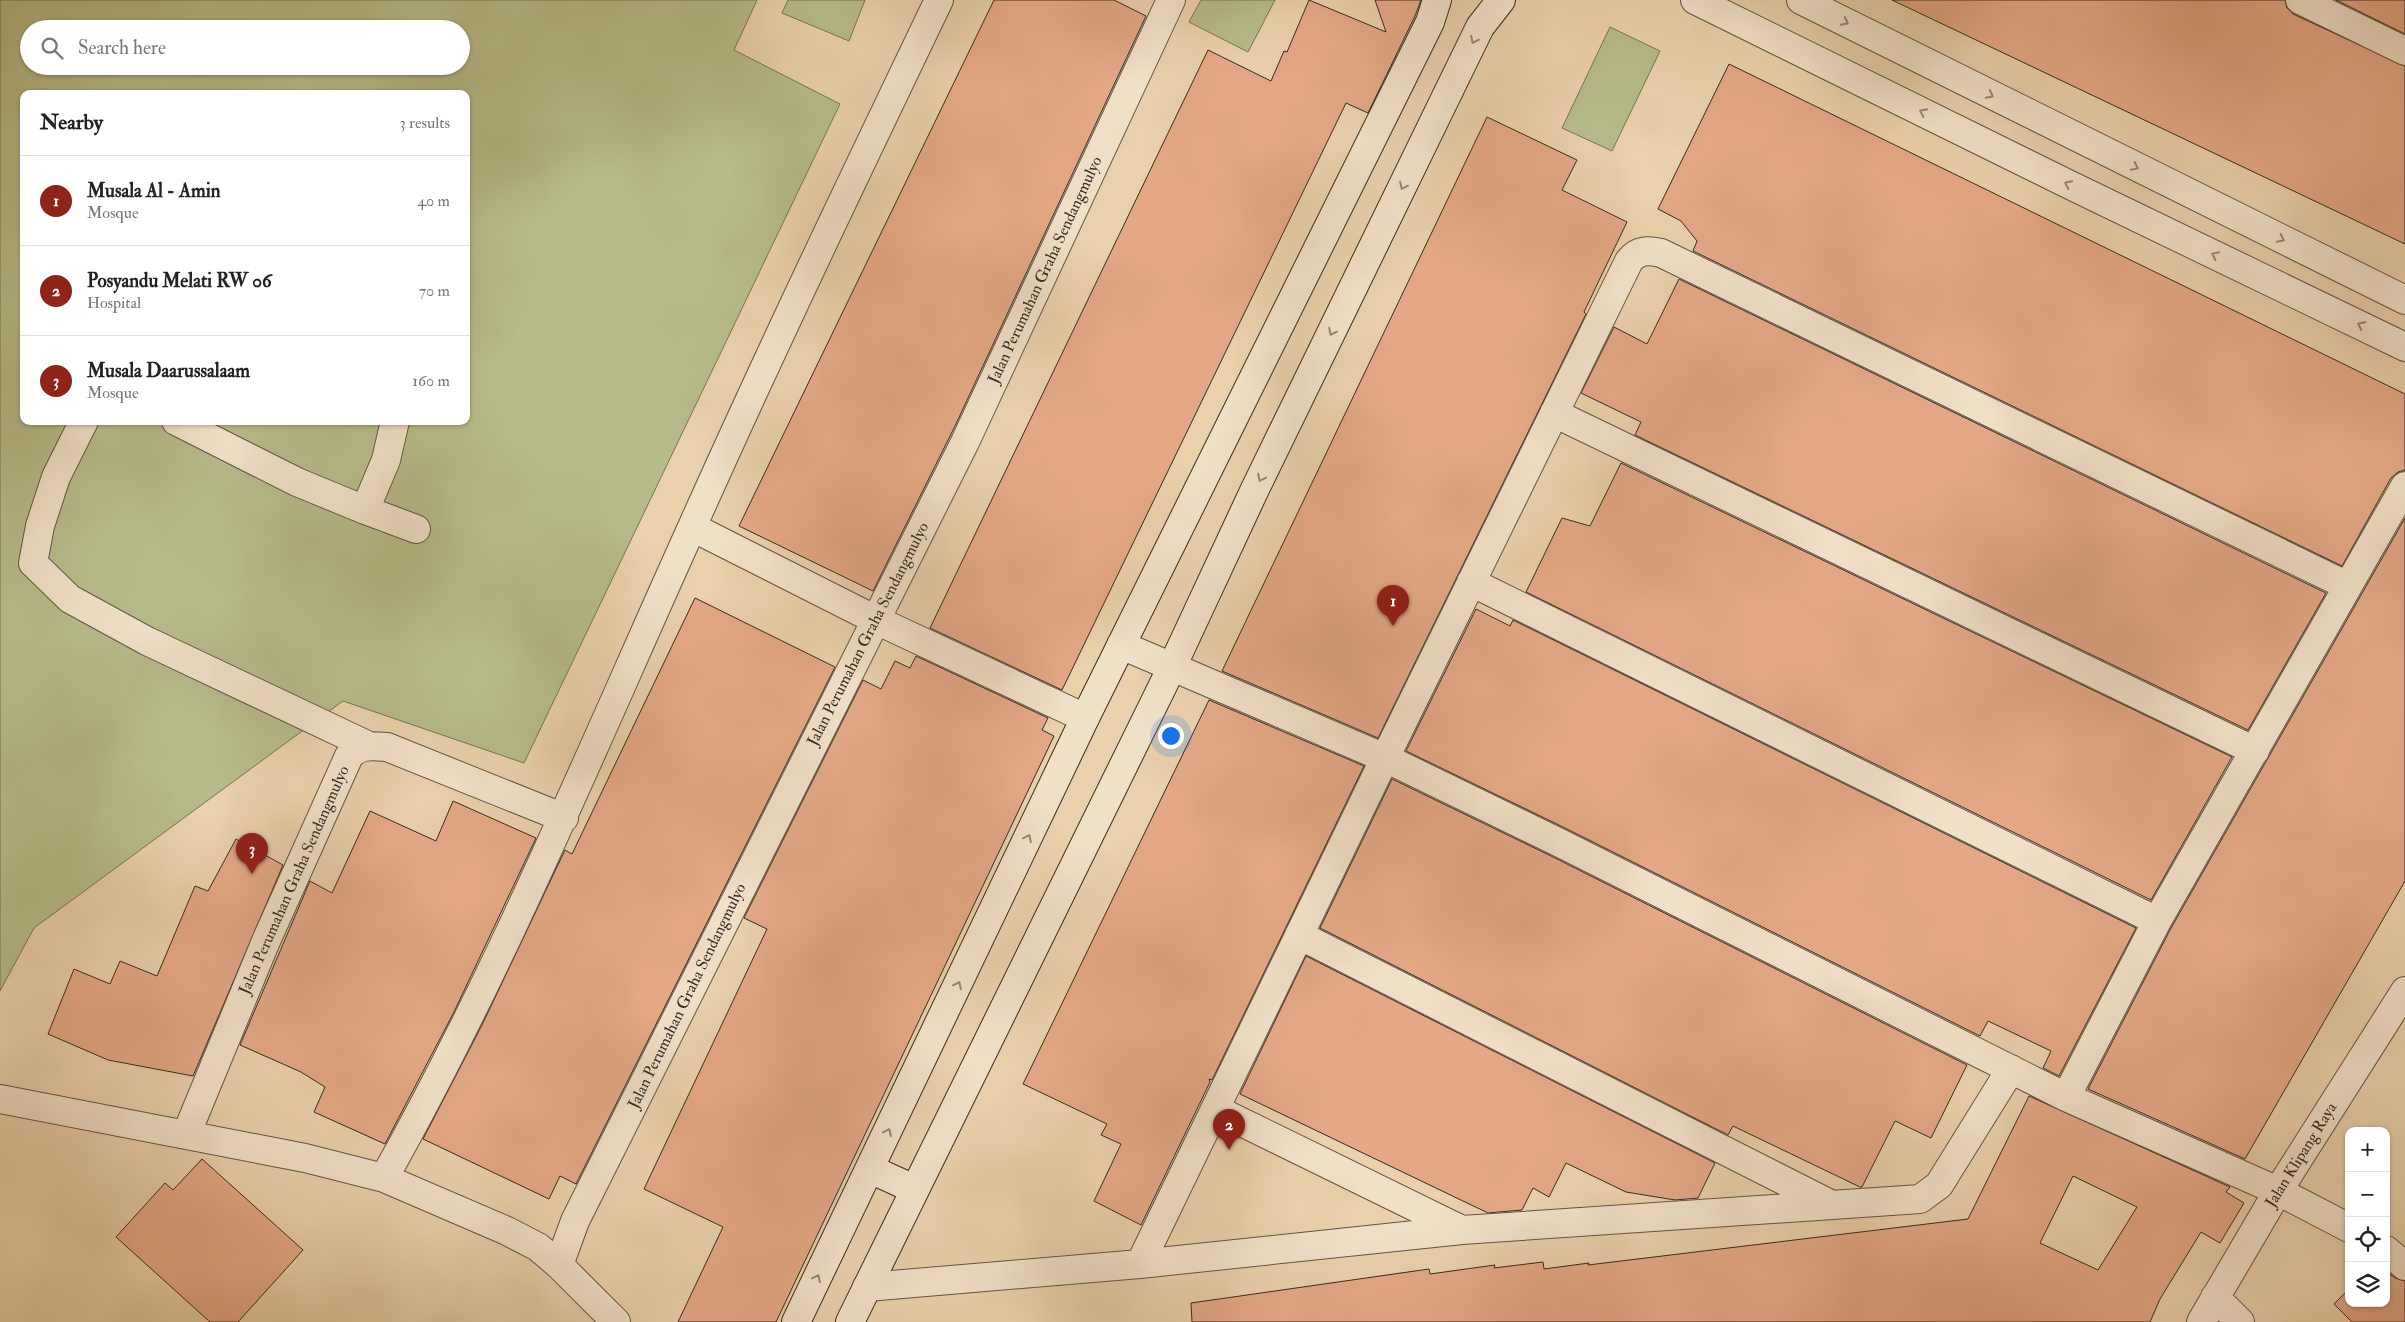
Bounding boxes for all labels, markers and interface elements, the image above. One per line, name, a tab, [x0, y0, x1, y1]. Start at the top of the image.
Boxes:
one-way arrow	[1839, 16, 1848, 26]
search box	[20, 20, 470, 75]
icon: search	[38, 34, 66, 62]
one-way arrow	[1470, 35, 1480, 44]
text: Search here	[78, 36, 166, 60]
one-way arrow	[1985, 88, 1994, 99]
text: Nearby	[40, 109, 103, 136]
one-way arrow	[1919, 109, 1928, 119]
text: 3 results	[399, 113, 450, 133]
street label: Jalan Perumahan Graha Sendangmulyo	[983, 153, 1108, 388]
one-way arrow	[2130, 161, 2139, 171]
text: Musala Al - Amin	[87, 179, 221, 203]
one-way arrow	[2065, 180, 2074, 190]
one-way arrow	[1399, 181, 1409, 190]
text: 1	[53, 191, 59, 211]
text: 40 m	[417, 191, 450, 211]
text: Mosque	[87, 203, 139, 223]
one-way arrow	[2276, 233, 2285, 243]
one-way arrow	[2211, 251, 2220, 261]
text: Posyandu Melati RW 06	[87, 269, 272, 293]
text: 2	[52, 281, 60, 301]
text: 70 m	[419, 281, 450, 301]
text: Hospital	[87, 293, 141, 313]
one-way arrow	[2357, 321, 2366, 332]
one-way arrow	[1328, 327, 1338, 336]
text: Musala Daarussalaam	[87, 359, 250, 383]
text: 3	[53, 371, 59, 391]
text: 160 m	[412, 371, 450, 391]
text: Mosque	[87, 383, 139, 403]
one-way arrow	[1257, 473, 1267, 482]
street label: Jalan Perumahan Graha Sendangmulyo	[802, 519, 934, 751]
pin: 1	[1377, 585, 1409, 626]
your location	[1158, 723, 1184, 749]
street label: Jalan Perumahan Graha Sendangmulyo	[234, 762, 355, 999]
pin: 3	[236, 833, 268, 874]
one-way arrow	[1022, 834, 1032, 843]
street label: Jalan Perumahan Graha Sendangmulyo	[623, 880, 751, 1113]
one-way arrow	[952, 981, 962, 990]
street label: Jalan Klipang Raya	[2260, 1098, 2342, 1213]
pin: 2	[1213, 1109, 1245, 1150]
map controls	[2345, 1127, 2390, 1307]
button: +	[2345, 1127, 2390, 1172]
one-way arrow	[882, 1128, 892, 1137]
button: −	[2345, 1172, 2390, 1217]
button: locate	[2345, 1217, 2390, 1262]
button: layers	[2345, 1262, 2390, 1307]
one-way arrow	[811, 1274, 821, 1283]

